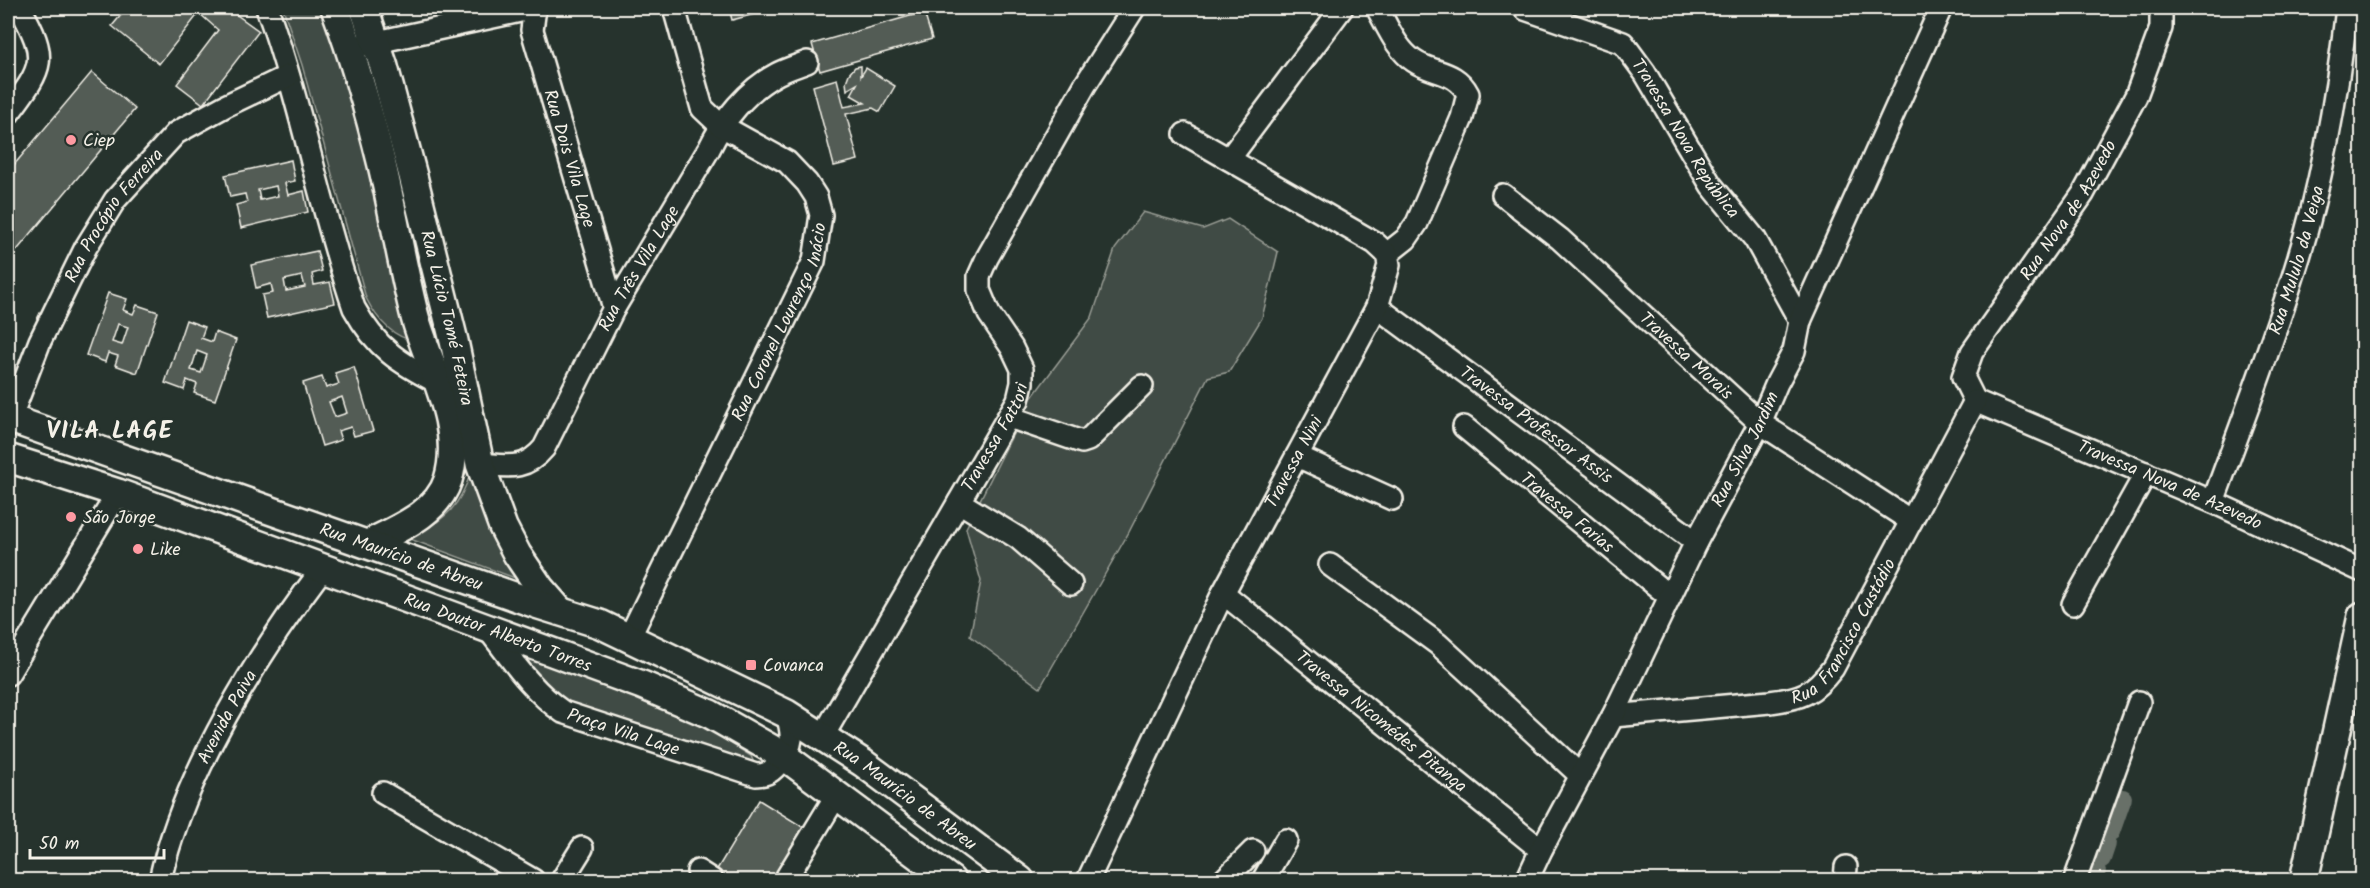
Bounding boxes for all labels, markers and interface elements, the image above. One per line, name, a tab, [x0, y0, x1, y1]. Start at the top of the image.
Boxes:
street label: Travessa Nova República	[1623, 53, 1746, 226]
street label: Rua Dois Vila Lage	[534, 86, 603, 231]
place label: Ciep	[83, 127, 115, 156]
marker: Ciep	[64, 133, 78, 147]
street label: Rua Nova de Azevedo	[2013, 135, 2126, 287]
street label: Rua Procópio Ferreira	[58, 142, 171, 288]
street label: Rua Mululo da Veiga	[2262, 183, 2333, 339]
street label: Rua Três Vila Lage	[591, 200, 688, 337]
street label: Rua Coronel Lourenço Inácio	[725, 221, 836, 427]
street label: Rua Lúcio Tomé Feteira	[411, 227, 480, 409]
street label: Travessa Morais	[1632, 305, 1740, 408]
street label: Travessa Professor Assis	[1453, 359, 1619, 492]
street label: Travessa Fattori	[955, 380, 1038, 498]
street label: Rua Silva Jardim	[1704, 387, 1788, 513]
street label: Travessa Nini	[1258, 411, 1332, 514]
district label: VILA LAGE	[47, 412, 174, 451]
street label: Travessa Nova de Azevedo	[2073, 433, 2266, 539]
street label: Travessa Farias	[1513, 466, 1620, 561]
place label: São Jorge	[83, 504, 156, 533]
marker: São Jorge	[64, 510, 78, 524]
street label: Rua Maurício de Abreu	[315, 516, 487, 600]
place label: Like	[150, 536, 181, 565]
marker: Like	[131, 542, 145, 556]
street label: Rua Francisco Custódio	[1788, 554, 1905, 714]
street label: Rua Doutor Alberto Torres	[399, 586, 596, 681]
street label: Travessa Nicomédes Pitanga	[1288, 644, 1473, 801]
place label: Covanca	[763, 652, 824, 681]
marker: Covanca	[744, 658, 758, 672]
street label: Avenida Paiva	[190, 665, 266, 769]
street label: Praça Vila Lage	[563, 701, 683, 765]
street label: Rua Maurício de Abreu	[827, 734, 982, 859]
scale bar	[30, 822, 164, 860]
text: 50 m	[39, 830, 79, 859]

